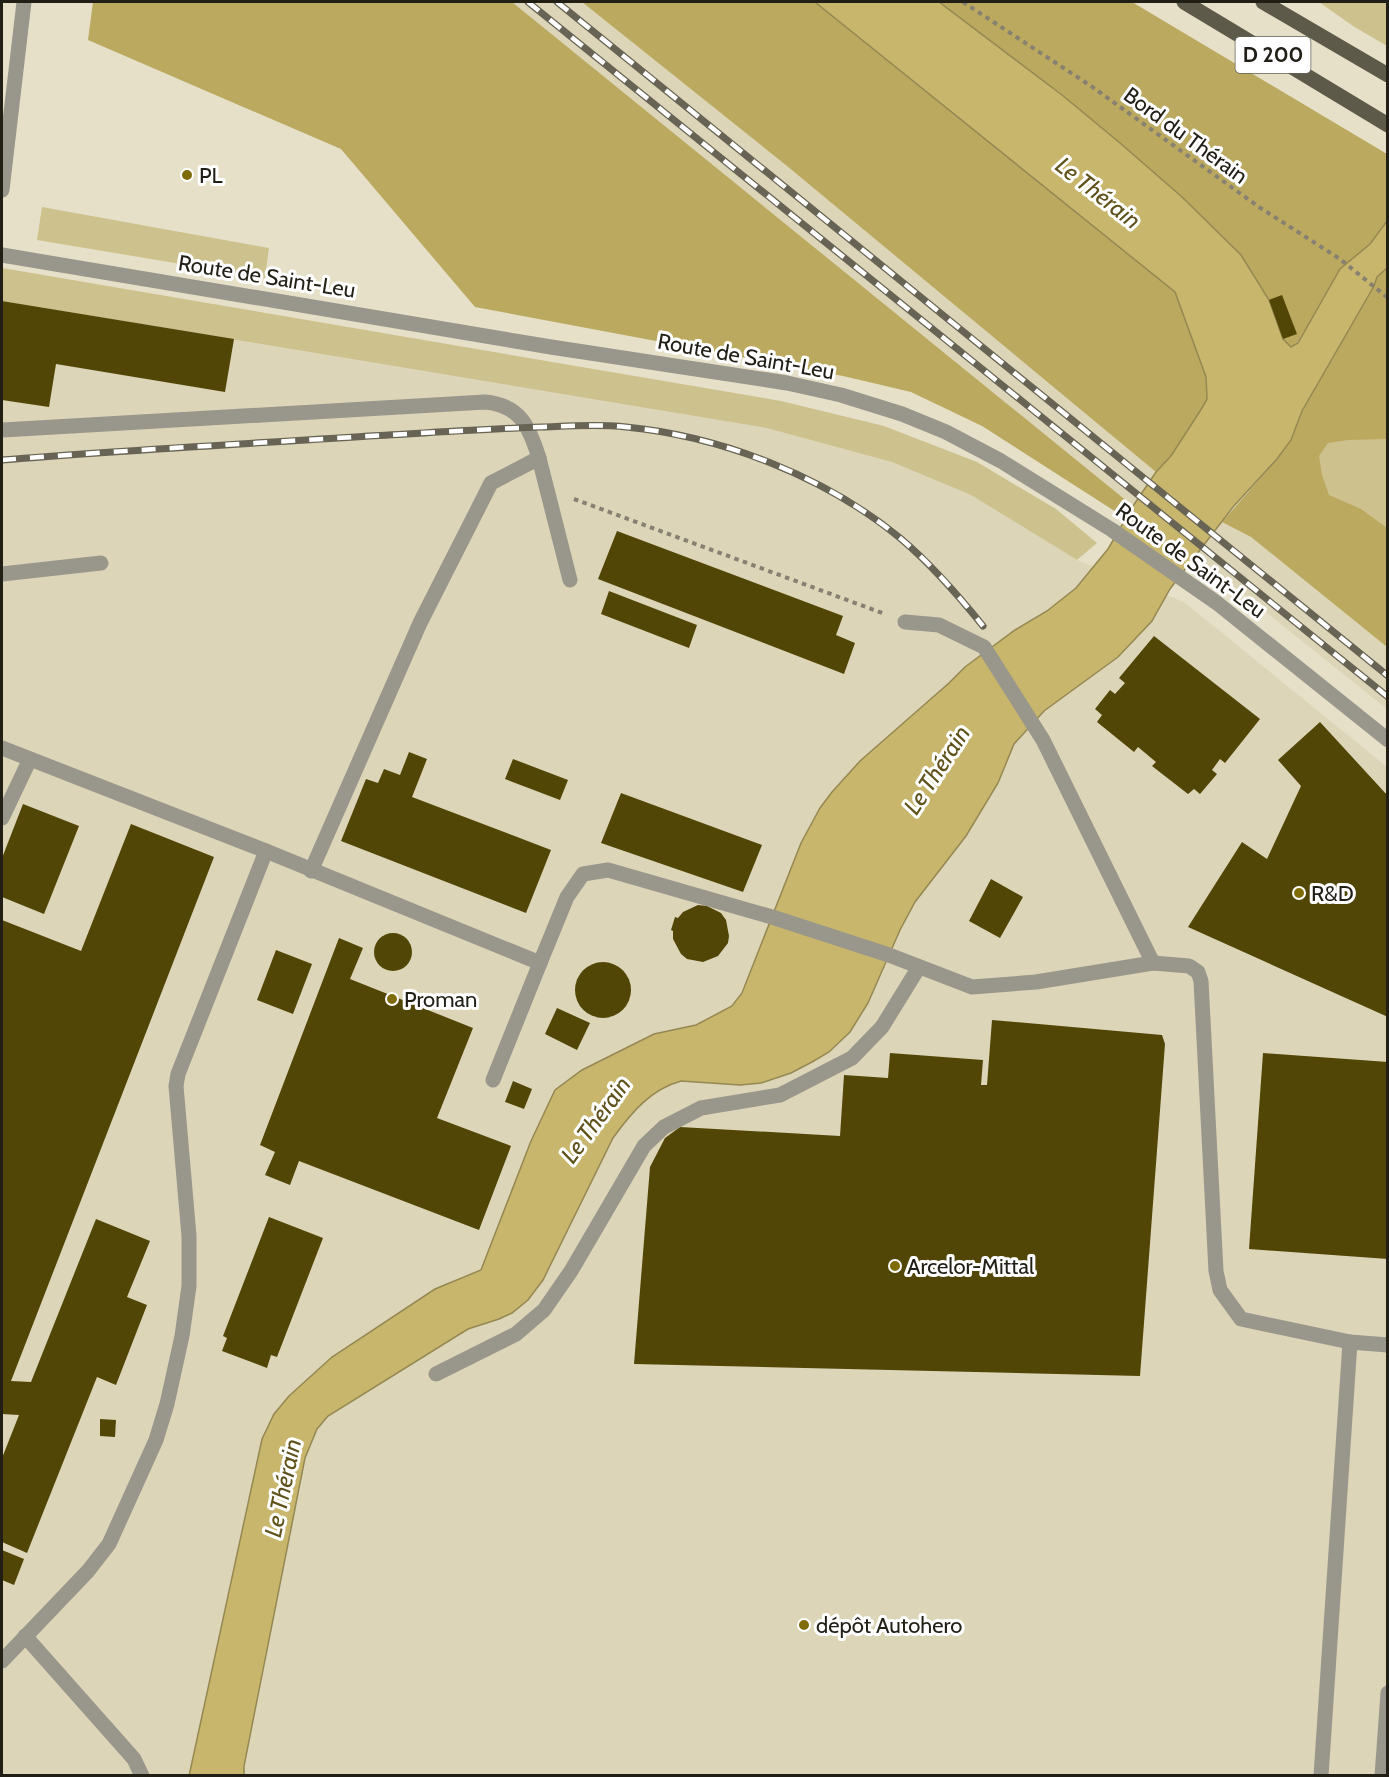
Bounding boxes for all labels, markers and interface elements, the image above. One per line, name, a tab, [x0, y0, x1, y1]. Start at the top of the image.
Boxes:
road number: D 200	[1236, 37, 1310, 73]
street label: Bord du Thérain	[1118, 81, 1253, 189]
water label: Le Thérain	[1050, 150, 1147, 235]
place label: PL	[199, 162, 223, 189]
marker: PL	[180, 168, 194, 182]
street label: Route de Saint-Leu	[176, 249, 357, 304]
street label: Route de Saint-Leu	[655, 328, 836, 385]
street label: Route de Saint-Leu	[1110, 497, 1271, 624]
water label: Le Thérain	[897, 720, 976, 820]
place label: R&D	[1311, 880, 1354, 907]
marker: R&D	[1292, 886, 1306, 900]
place label: Proman	[404, 986, 477, 1013]
marker: Proman	[385, 992, 399, 1006]
water label: Le Thérain	[554, 1071, 637, 1169]
place label: Arcelor-Mittal	[907, 1253, 1035, 1280]
marker: Arcelor-Mittal	[888, 1259, 902, 1273]
water label: Le Thérain	[258, 1436, 307, 1540]
place label: dépôt Autohero	[816, 1612, 962, 1639]
marker: dépôt Autohero	[797, 1618, 811, 1632]

